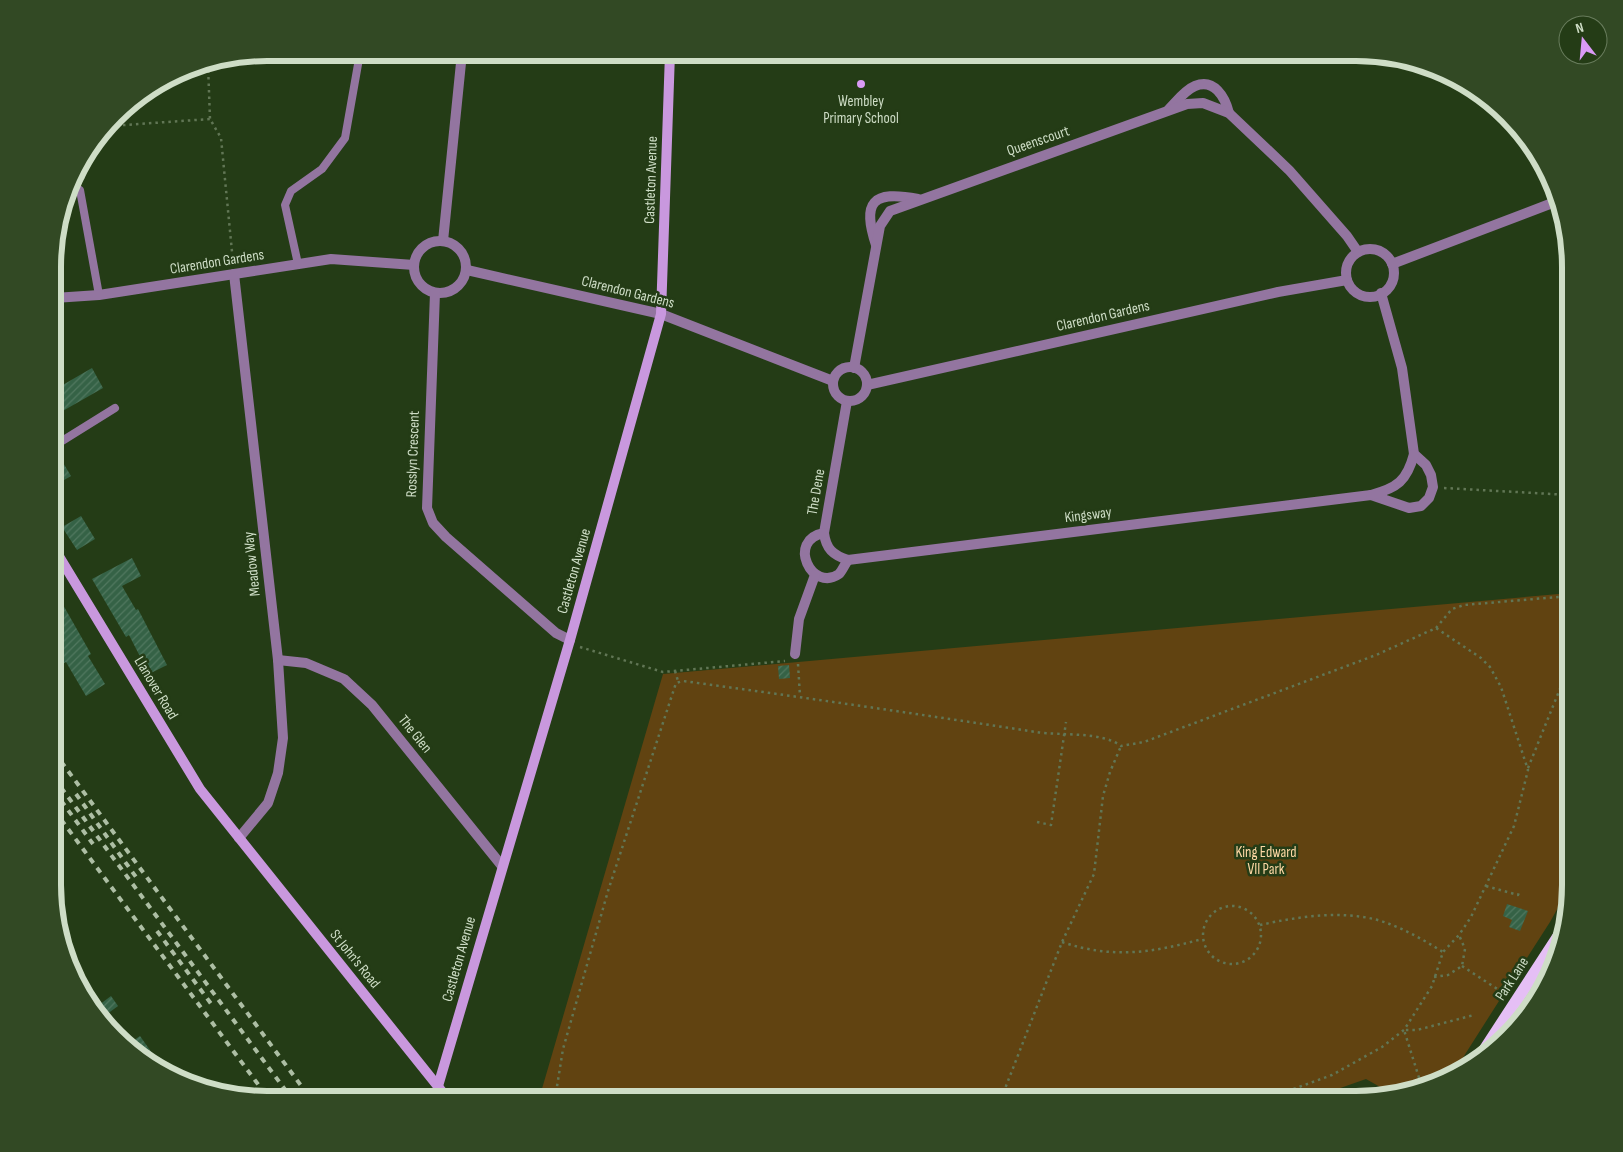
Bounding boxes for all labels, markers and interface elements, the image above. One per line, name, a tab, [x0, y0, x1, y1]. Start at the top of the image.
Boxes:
north arrow	[1558, 15, 1608, 65]
text: N	[1574, 19, 1585, 37]
marker: Wembley Primary School	[855, 78, 867, 90]
place label: Wembley Primary School	[823, 92, 899, 128]
street label: Queenscourt	[1004, 121, 1072, 161]
street label: Castleton Avenue	[640, 136, 662, 224]
street label: Clarendon Gardens	[169, 245, 265, 279]
street label: Clarendon Gardens	[580, 271, 676, 313]
street label: Clarendon Gardens	[1055, 296, 1151, 336]
street label: Rosslyn Crescent	[402, 410, 424, 498]
street label: The Dene	[803, 467, 829, 517]
street label: Kingsway	[1063, 503, 1113, 527]
street label: Castleton Avenue	[553, 526, 595, 616]
street label: Meadow Way	[239, 531, 265, 597]
street label: Llanover Road	[130, 653, 182, 723]
street label: The Glen	[394, 711, 436, 757]
park label: King Edward VII Park	[1235, 843, 1297, 879]
street label: Castleton Avenue	[438, 914, 480, 1004]
street label: St John's Road	[326, 926, 384, 992]
street label: Park Lane	[1491, 954, 1533, 1004]

